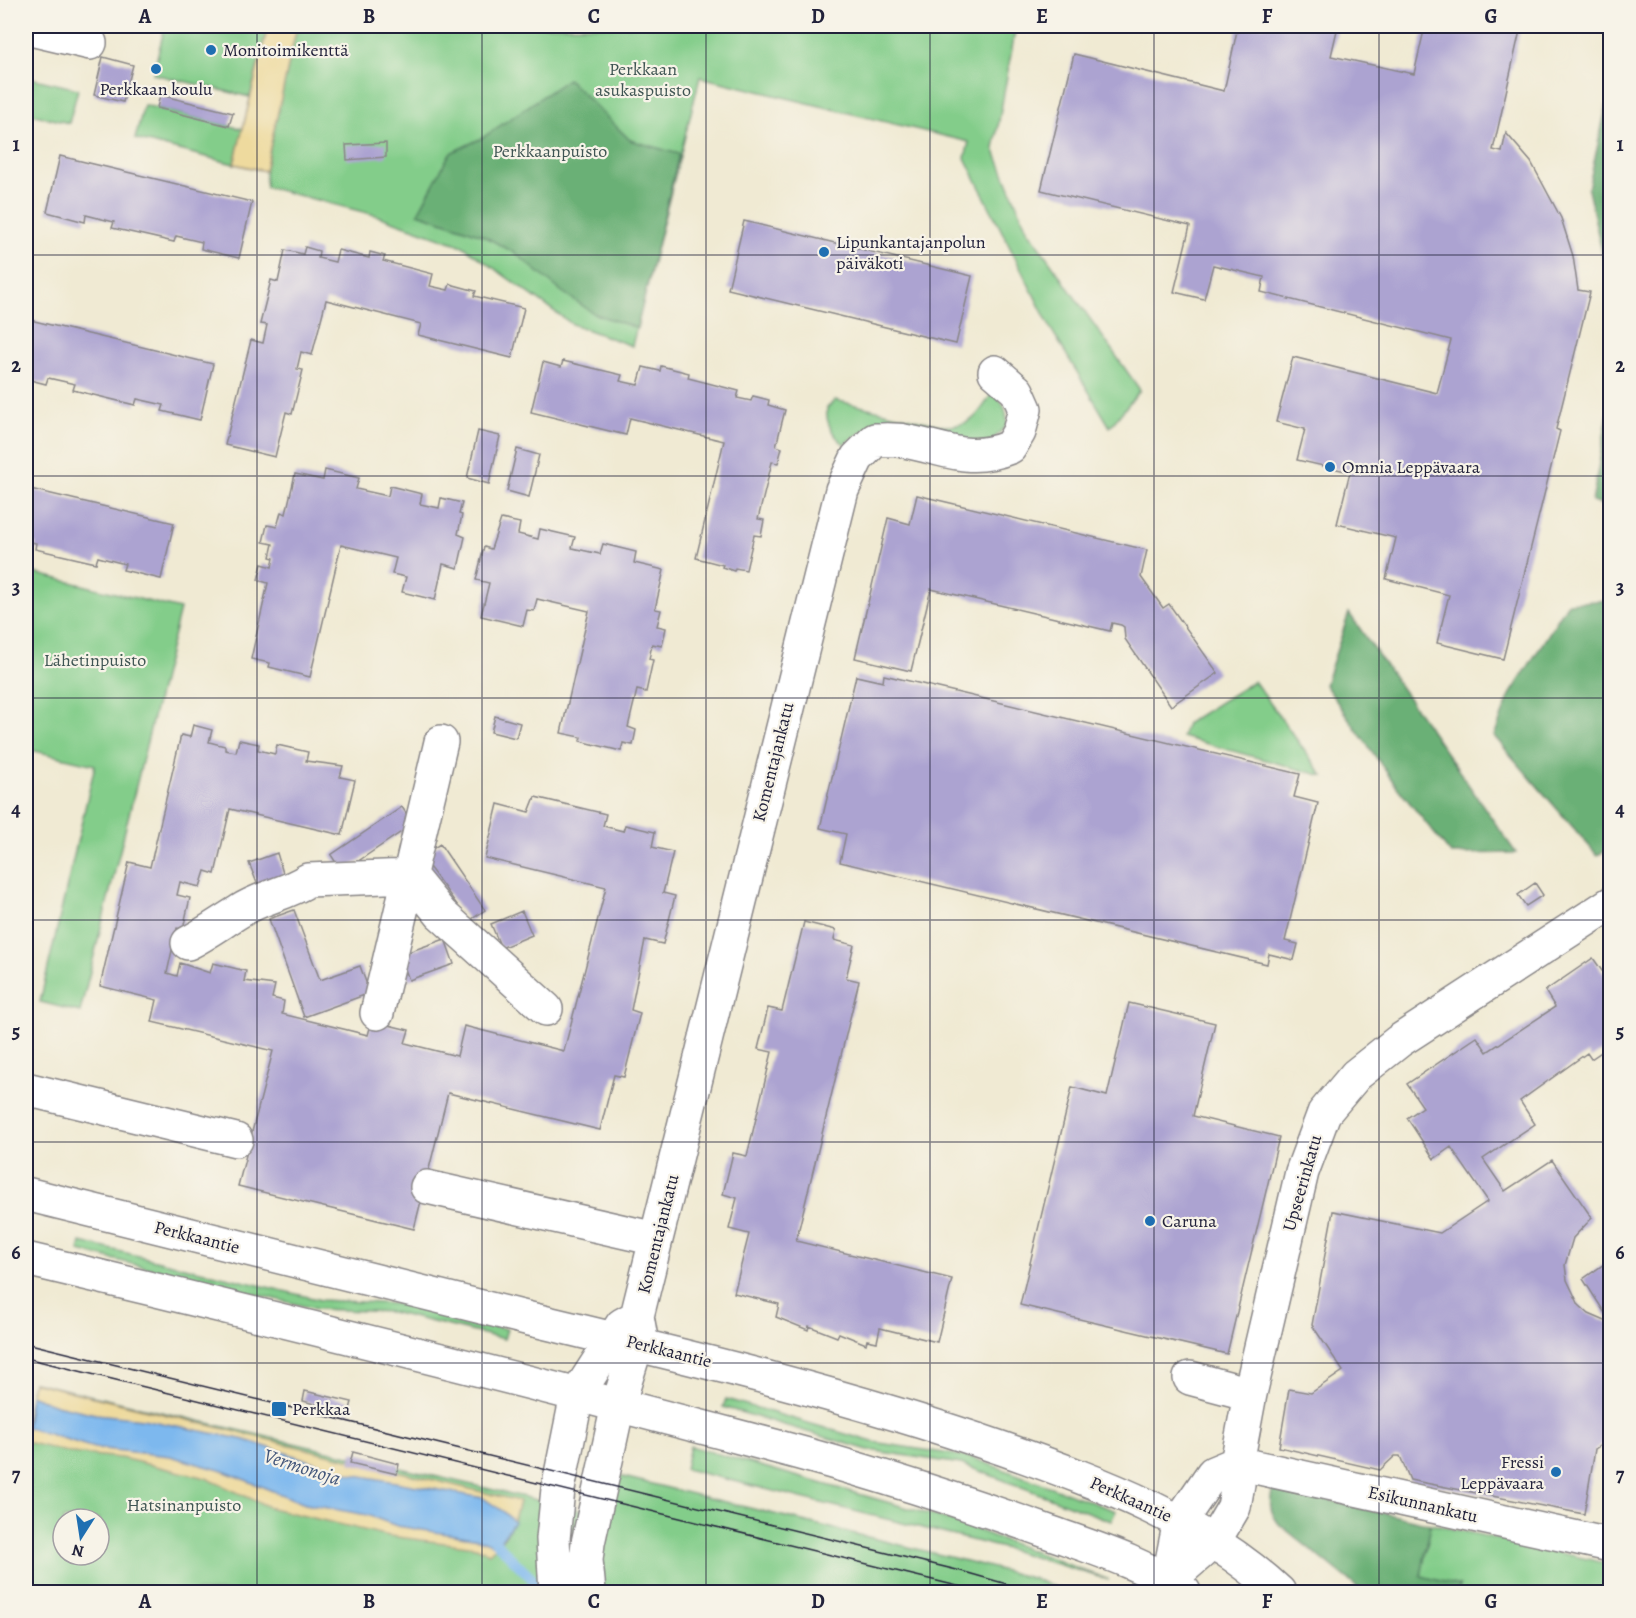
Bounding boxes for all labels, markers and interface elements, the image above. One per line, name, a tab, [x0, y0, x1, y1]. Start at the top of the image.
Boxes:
text: A	[138, 3, 152, 30]
text: B	[363, 3, 375, 30]
text: C	[588, 3, 600, 30]
text: D	[811, 3, 825, 30]
text: E	[1036, 3, 1048, 30]
text: F	[1262, 3, 1273, 30]
text: G	[1484, 3, 1498, 30]
place label: Monitoimikenttä	[223, 38, 349, 62]
marker: Monitoimikenttä	[204, 43, 218, 57]
park label: Perkkaan asukaspuisto	[595, 57, 691, 102]
marker: Perkkaan koulu	[149, 62, 163, 76]
place label: Perkkaan koulu	[99, 77, 213, 101]
text: 1	[12, 131, 20, 158]
text: 1	[1616, 131, 1624, 158]
park label: Perkkaanpuisto	[493, 139, 607, 163]
place label: Lipunkantajanpolun päiväkoti	[836, 230, 986, 275]
marker: Lipunkantajanpolun päiväkoti	[817, 245, 831, 259]
text: 2	[11, 352, 21, 379]
text: 2	[1615, 352, 1625, 379]
place label: Omnia Leppävaara	[1342, 455, 1481, 479]
marker: Omnia Leppävaara	[1323, 460, 1337, 474]
text: 3	[12, 574, 20, 601]
text: 3	[1616, 574, 1624, 601]
park label: Lähetinpuisto	[44, 648, 146, 672]
street label: Komentajankatu	[747, 699, 800, 824]
text: 4	[11, 796, 21, 823]
text: 4	[1615, 796, 1625, 823]
text: 5	[12, 1018, 20, 1045]
text: 5	[1616, 1018, 1624, 1045]
street label: Upseerinkatu	[1277, 1132, 1327, 1234]
street label: Komentajankatu	[632, 1171, 685, 1296]
place label: Caruna	[1162, 1209, 1217, 1233]
marker: Caruna	[1143, 1214, 1157, 1228]
street label: Perkkaantie	[152, 1215, 242, 1259]
text: 6	[11, 1239, 21, 1266]
text: 6	[1615, 1239, 1625, 1266]
street label: Perkkaantie	[624, 1329, 714, 1373]
place label: Perkkaa	[292, 1397, 351, 1421]
marker: Perkkaa	[270, 1400, 288, 1418]
water label: Vermonoja	[260, 1442, 344, 1492]
place label: Fressi Leppävaara	[1460, 1450, 1545, 1495]
text: 7	[12, 1461, 21, 1488]
text: 7	[1616, 1461, 1625, 1488]
marker: Fressi Leppävaara	[1549, 1465, 1563, 1479]
street label: Perkkaantie	[1086, 1470, 1176, 1528]
street label: Esikunnankatu	[1366, 1480, 1481, 1528]
park label: Hatsinanpuisto	[127, 1493, 241, 1517]
north arrow	[51, 1507, 111, 1567]
text: N	[70, 1539, 86, 1563]
text: A	[138, 1588, 152, 1615]
text: B	[363, 1588, 375, 1615]
text: C	[588, 1588, 600, 1615]
text: D	[811, 1588, 825, 1615]
text: E	[1036, 1588, 1048, 1615]
text: F	[1262, 1588, 1273, 1615]
text: G	[1484, 1588, 1498, 1615]

